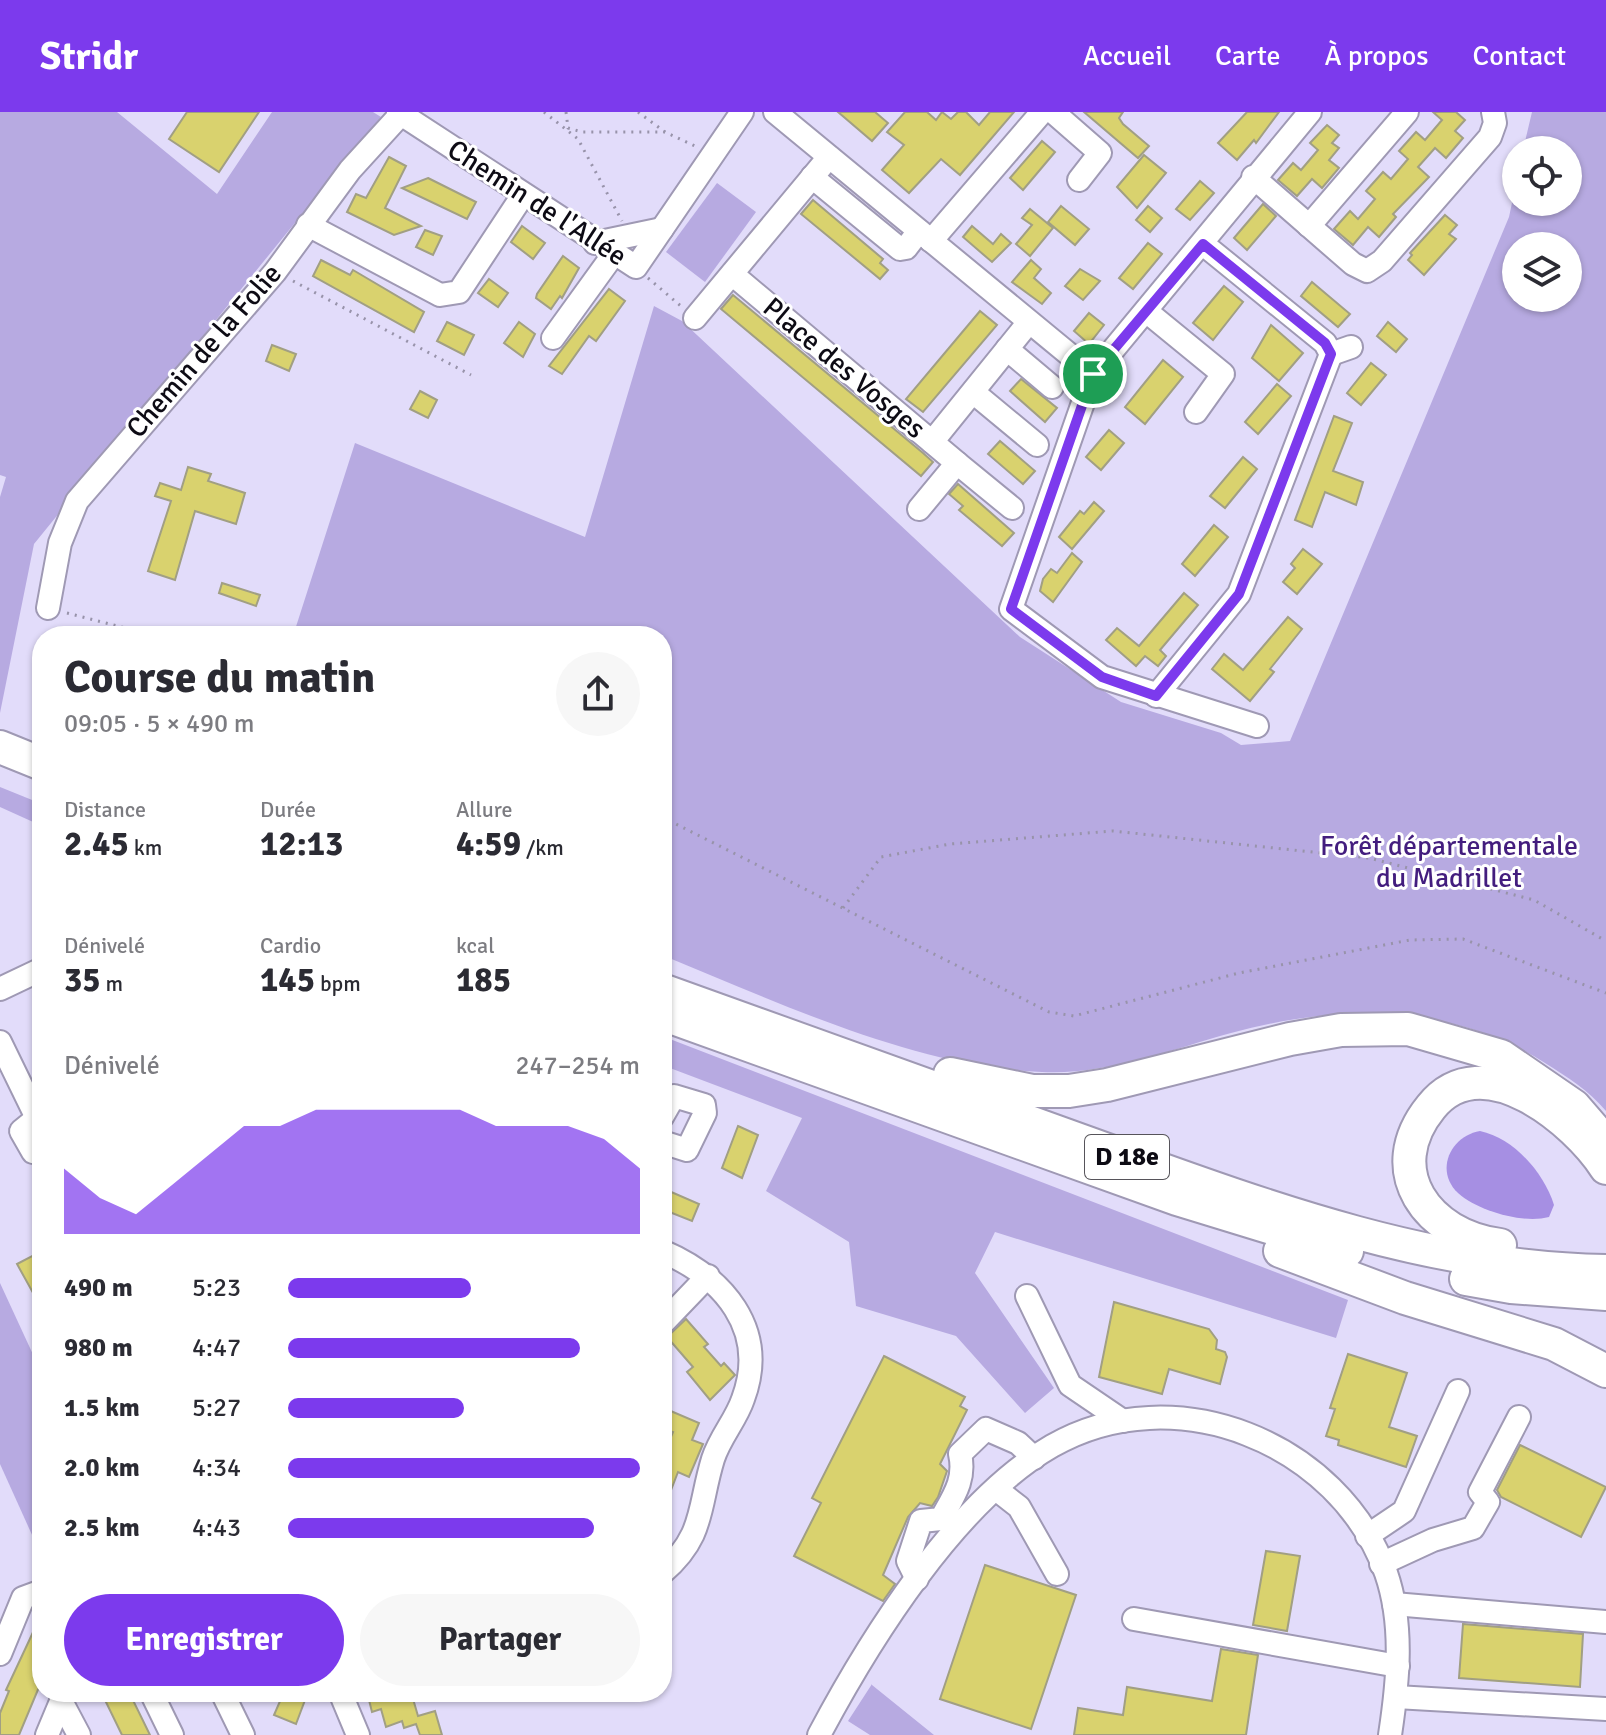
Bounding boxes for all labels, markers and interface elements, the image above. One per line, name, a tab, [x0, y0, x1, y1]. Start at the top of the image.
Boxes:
text: Stridr	[40, 33, 138, 80]
text: Accueil	[1083, 39, 1171, 73]
text: Carte	[1215, 39, 1280, 73]
text: À propos	[1324, 39, 1429, 73]
text: Contact	[1473, 39, 1566, 73]
street label: Chemin de l'Allée	[441, 133, 633, 273]
map controls	[1502, 136, 1582, 312]
button: locate	[1502, 136, 1582, 216]
button: layers	[1502, 232, 1582, 312]
street label: Chemin de la Folie	[119, 257, 289, 445]
street label: Place des Vosges	[756, 290, 932, 446]
pin	[1059, 340, 1127, 408]
icon: arrive	[1071, 352, 1115, 396]
text: Course du matin	[64, 651, 375, 705]
button: share	[556, 652, 640, 736]
text: 09:05 · 5 × 490 m	[64, 708, 255, 740]
text: Distance	[64, 796, 146, 823]
text: Durée	[260, 796, 316, 823]
text: Allure	[456, 796, 512, 823]
text: 2.45	[64, 823, 129, 865]
text: 12:13	[260, 823, 343, 865]
text: 4:59	[456, 823, 521, 865]
park label: Forêt départementale du Madrillet	[1320, 829, 1578, 895]
text: km	[129, 834, 162, 861]
text: /km	[521, 834, 564, 861]
text: Dénivelé	[64, 932, 145, 959]
text: Cardio	[260, 932, 321, 959]
text: kcal	[456, 932, 495, 959]
text: 35	[64, 959, 101, 1001]
text: 145	[260, 959, 315, 1001]
text: 185	[456, 959, 511, 1001]
text: m	[101, 970, 123, 997]
text: bpm	[315, 970, 361, 997]
text: Dénivelé	[64, 1050, 160, 1082]
text: 247–254 m	[516, 1050, 640, 1082]
road number: D 18e	[1085, 1135, 1169, 1179]
text: 490 m	[64, 1272, 133, 1304]
text: 5:23	[192, 1272, 241, 1304]
text: 980 m	[64, 1332, 133, 1364]
text: 4:47	[192, 1332, 241, 1364]
text: 1.5 km	[64, 1392, 140, 1424]
text: 5:27	[192, 1392, 241, 1424]
text: 2.0 km	[64, 1452, 140, 1484]
text: 4:34	[192, 1452, 241, 1484]
text: 2.5 km	[64, 1512, 140, 1544]
text: 4:43	[192, 1512, 241, 1544]
button: Enregistrer	[64, 1594, 344, 1686]
button: Partager	[360, 1594, 640, 1686]

